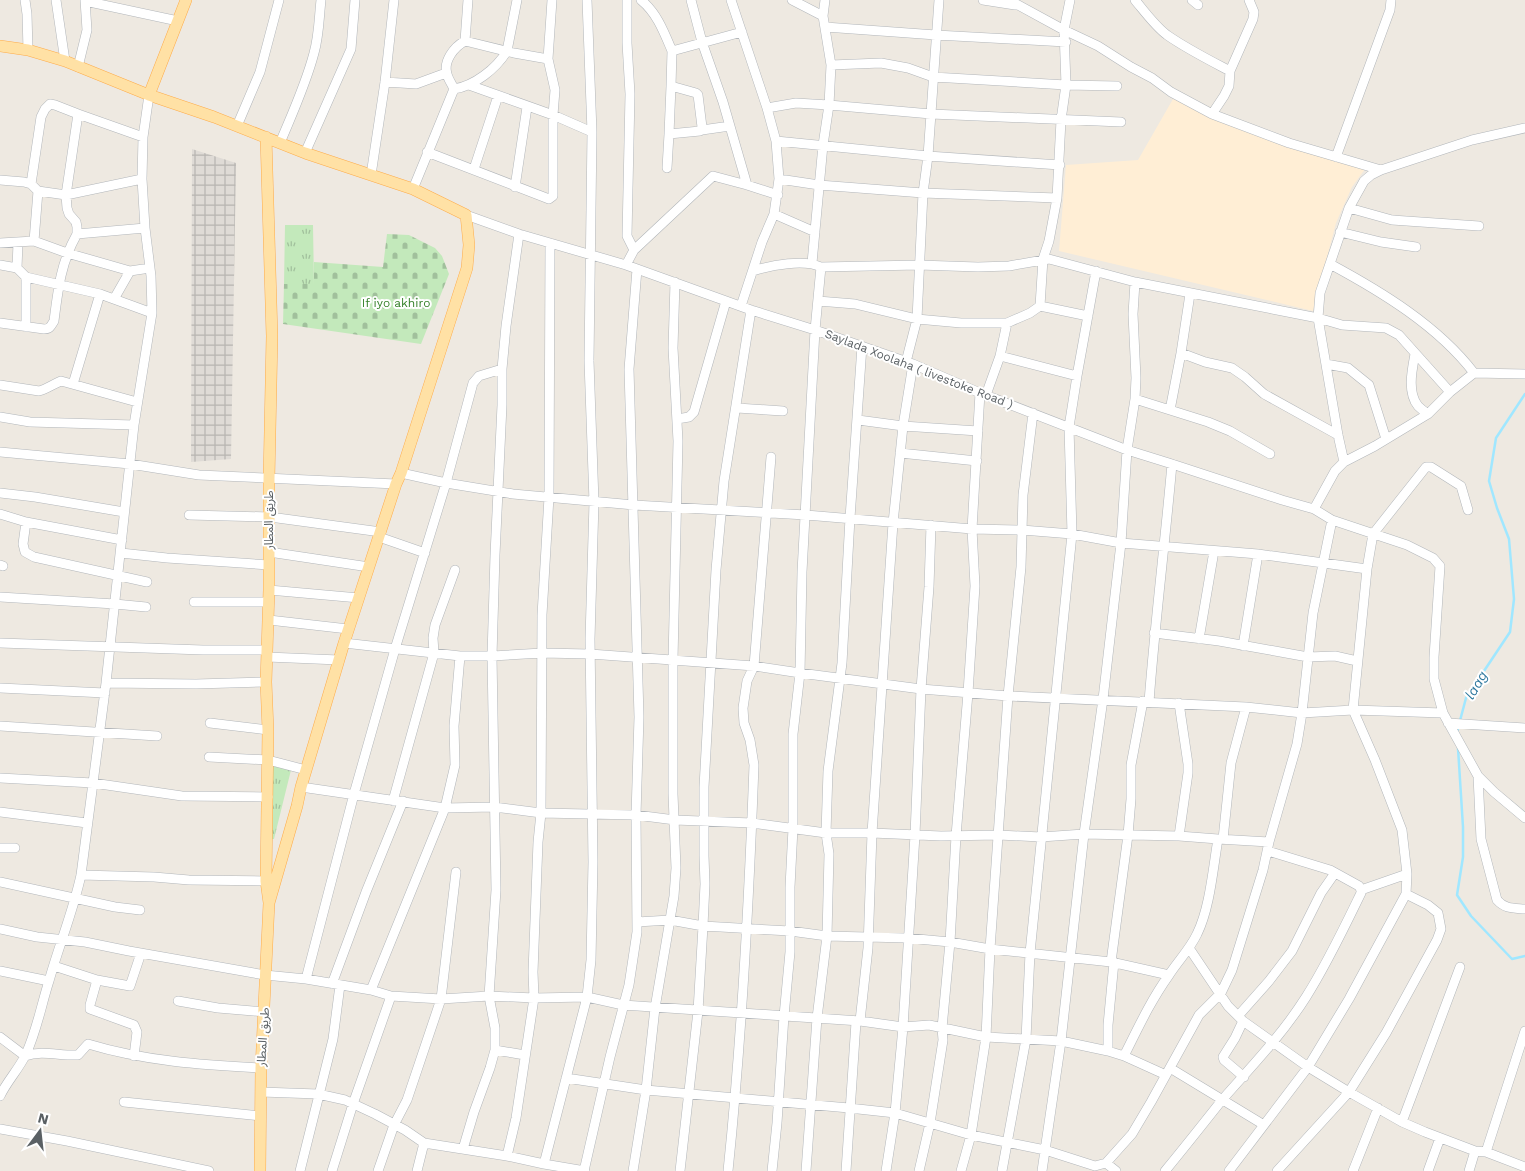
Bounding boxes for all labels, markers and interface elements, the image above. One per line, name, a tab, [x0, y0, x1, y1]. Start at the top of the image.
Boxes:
park label: If iyo akhiro	[362, 296, 430, 310]
street label: Saylada Xoolaha ( livestoke Road )	[823, 327, 1015, 411]
street label: طريق المطار	[262, 490, 277, 551]
water label: laag	[1461, 668, 1491, 702]
street label: طريق المطار	[254, 1007, 273, 1068]
north arrow	[15, 1106, 65, 1156]
text: N	[36, 1109, 50, 1128]

